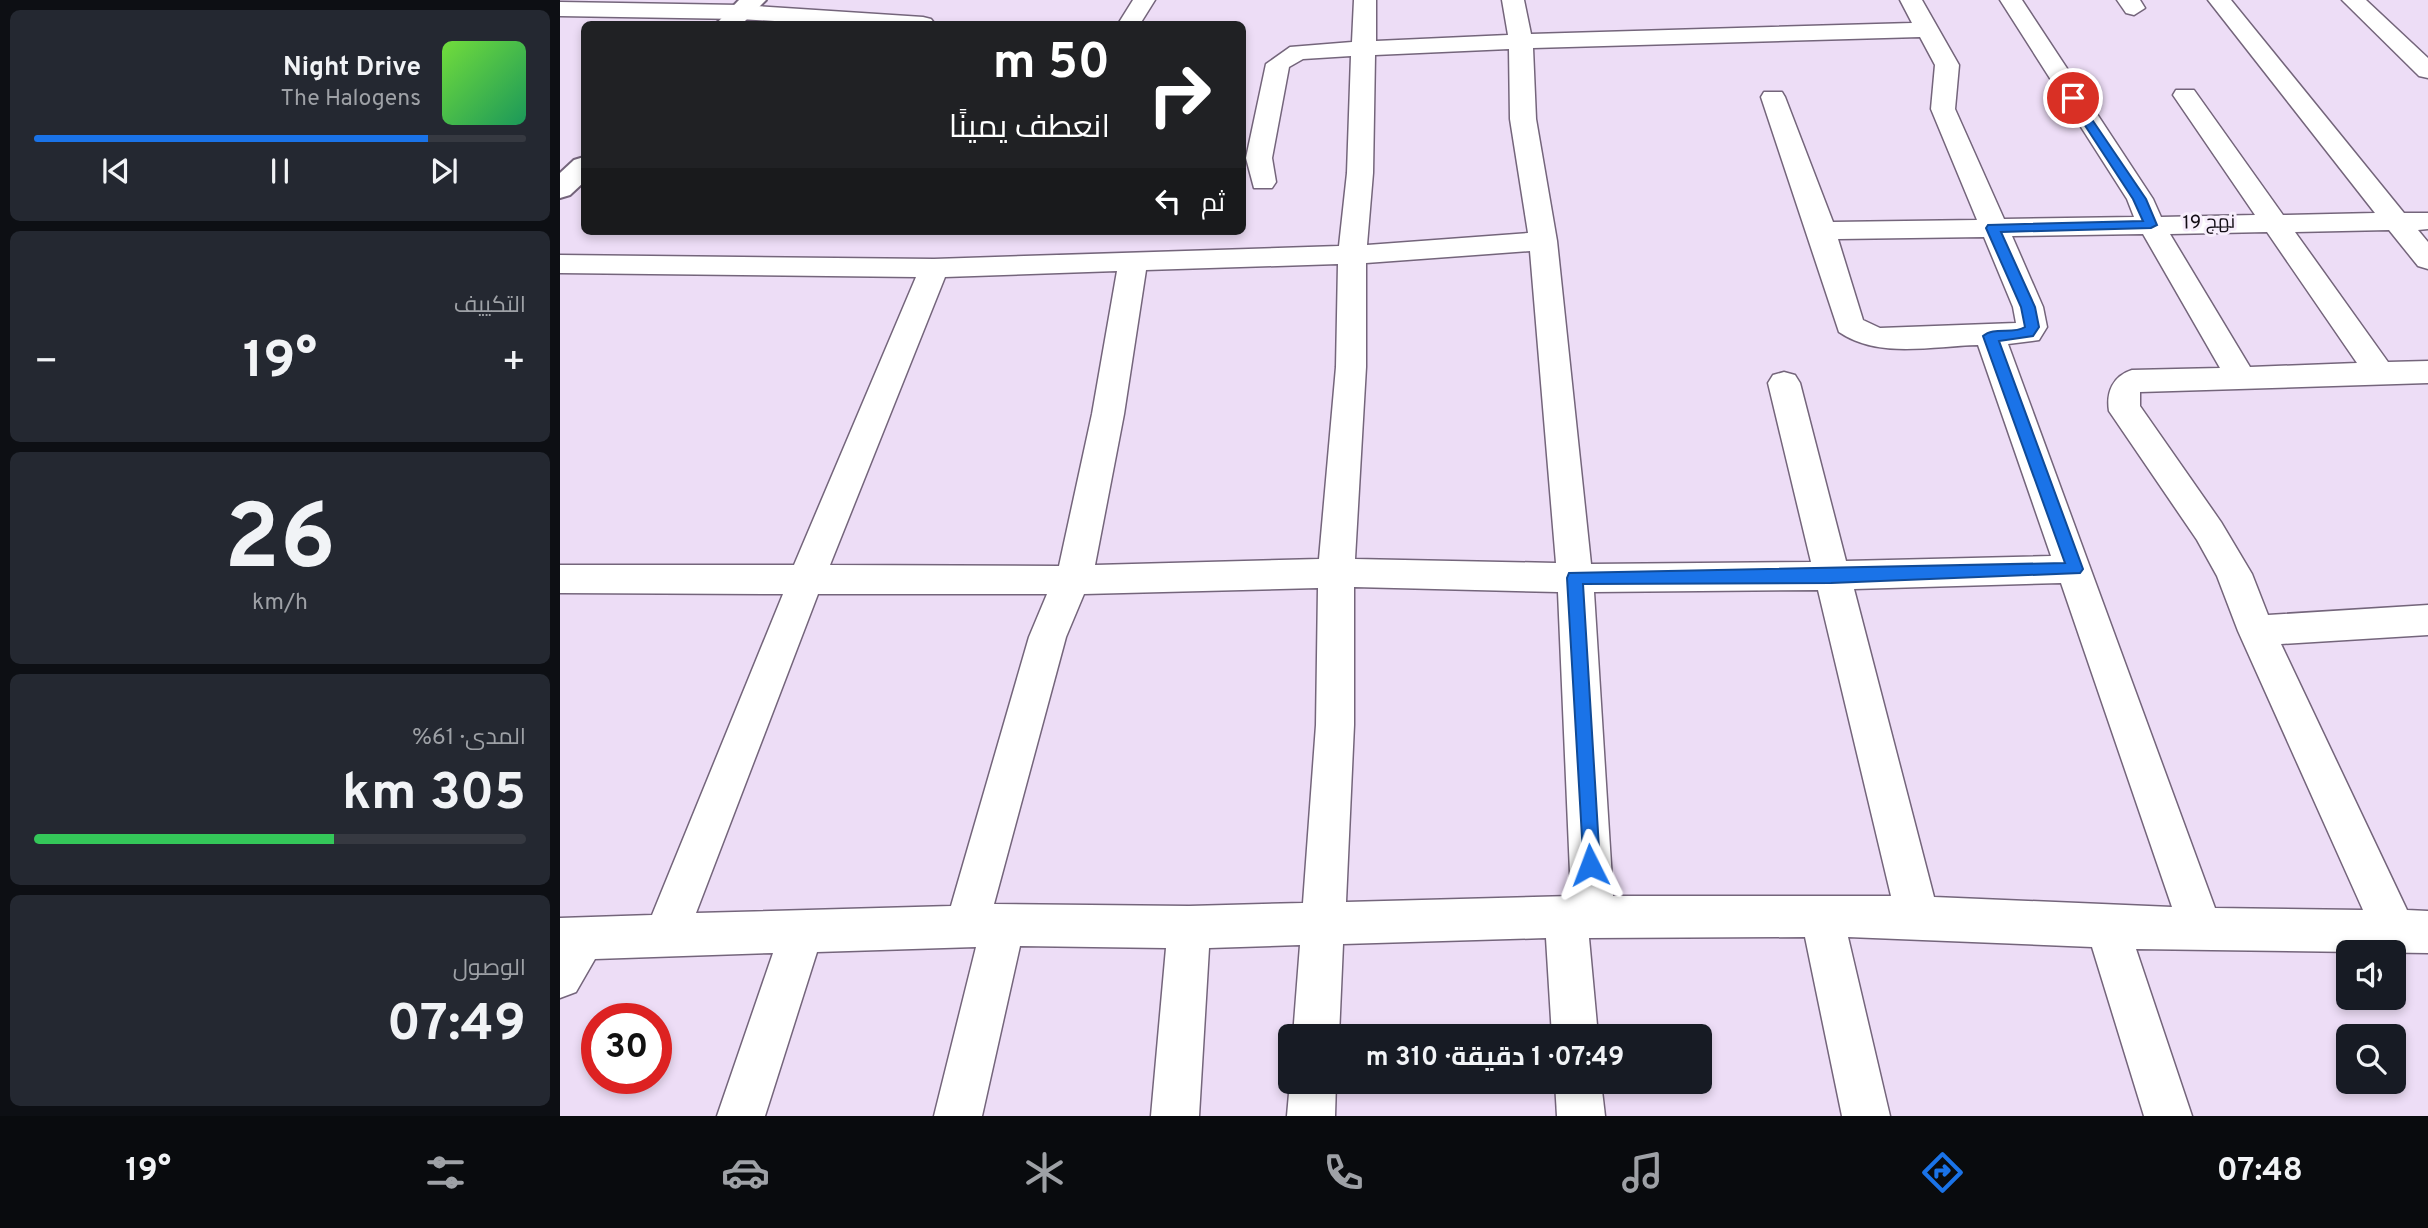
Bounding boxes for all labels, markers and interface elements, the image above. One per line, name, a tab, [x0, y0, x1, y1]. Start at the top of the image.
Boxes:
text: 50 m	[993, 34, 1110, 96]
icon: right	[1134, 49, 1225, 140]
text: Night Drive	[283, 52, 421, 85]
pin	[2043, 68, 2103, 128]
icon: arrive	[2054, 79, 2092, 117]
text: The Halogens	[281, 85, 421, 114]
text: انعطف يمينًا	[949, 109, 1110, 149]
icon: previous	[97, 152, 135, 190]
icon: pause	[261, 152, 299, 190]
icon: next	[425, 152, 463, 190]
icon: left	[1149, 182, 1187, 220]
text: ثم	[1201, 188, 1225, 221]
street label: نهج 19	[2183, 211, 2235, 235]
text: التكييف	[454, 292, 526, 321]
text: 19°	[243, 330, 317, 396]
text: −	[34, 339, 59, 388]
text: +	[501, 339, 526, 388]
text: 26	[224, 486, 336, 601]
text: km/h	[252, 589, 308, 618]
text: المدى · 61%	[412, 724, 526, 753]
text: 305 km	[342, 762, 526, 828]
position arrow	[1553, 828, 1627, 902]
map controls	[2336, 940, 2406, 1094]
button: sound	[2336, 940, 2406, 1010]
text: الوصول	[453, 955, 526, 984]
text: 07:49	[387, 993, 526, 1059]
speed limit sign: 30	[581, 1003, 672, 1094]
button: search	[2336, 1024, 2406, 1094]
text: 07:49 · 1 دقيقة · 310 m	[1366, 1042, 1624, 1075]
icon: filters	[421, 1148, 470, 1197]
icon: car	[721, 1148, 770, 1197]
icon: climate	[1020, 1148, 1069, 1197]
icon: phone	[1319, 1148, 1368, 1197]
icon: music	[1618, 1148, 1667, 1197]
icon: directions	[1918, 1148, 1967, 1197]
text: 19°	[125, 1152, 171, 1192]
text: 07:48	[2217, 1152, 2303, 1192]

